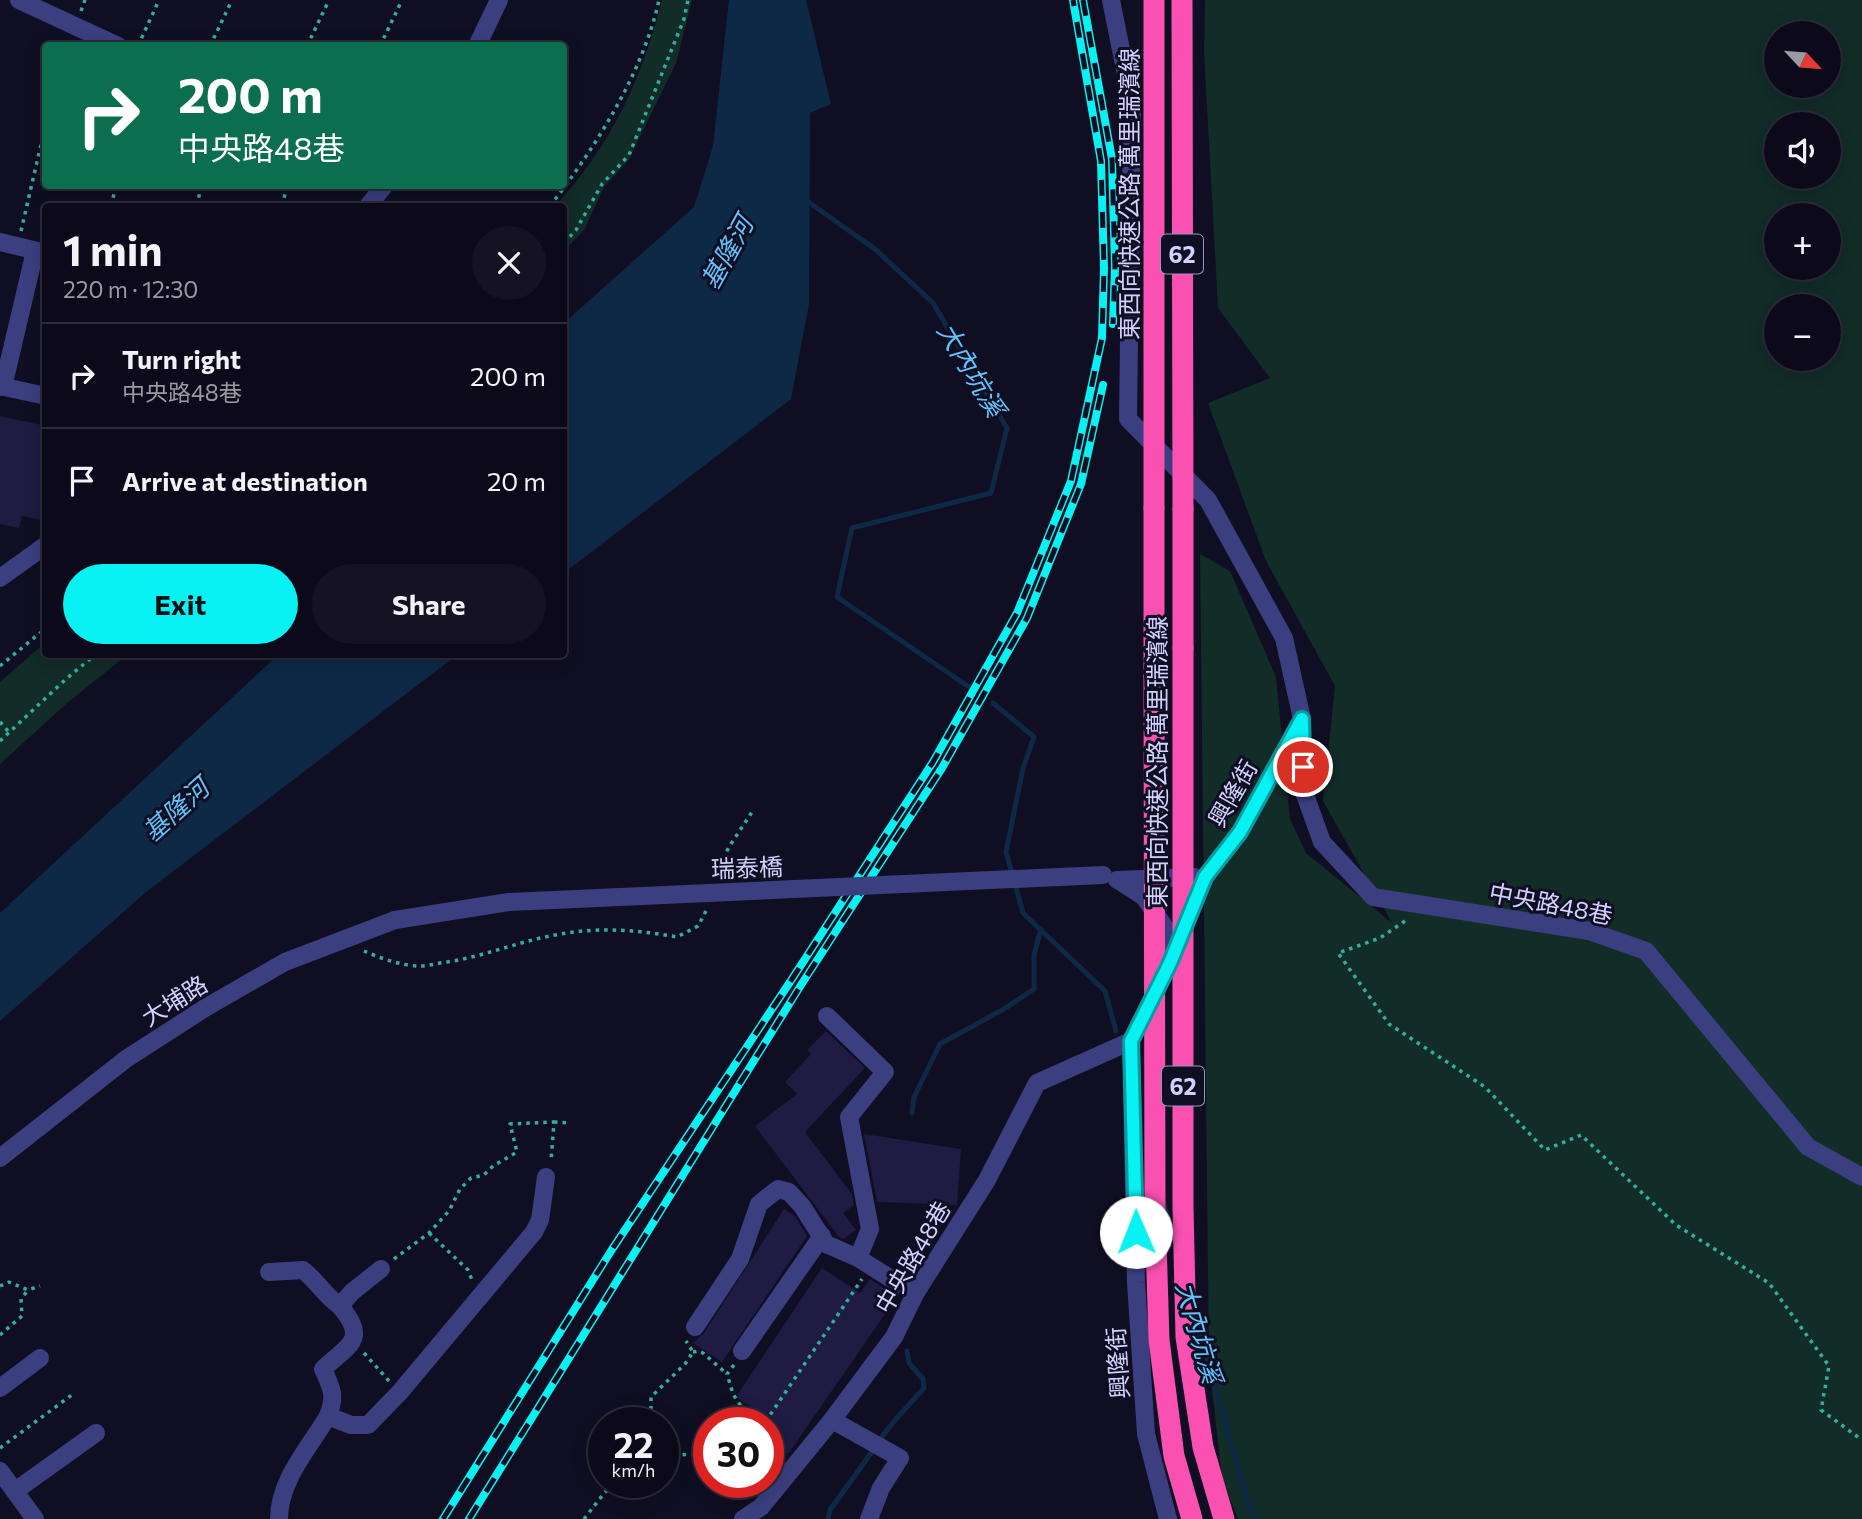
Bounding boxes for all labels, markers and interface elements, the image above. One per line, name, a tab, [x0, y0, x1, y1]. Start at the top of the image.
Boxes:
north arrow	[1764, 21, 1841, 98]
map controls	[1764, 21, 1841, 371]
street label: 東西向快速公路 萬里瑞濱線	[1114, 48, 1143, 340]
text: 200 m	[178, 63, 323, 123]
icon: right	[63, 70, 154, 161]
button: sound	[1764, 112, 1841, 189]
text: 中央路48巷	[178, 127, 345, 167]
button: +	[1764, 203, 1841, 280]
water label: 基隆河	[694, 206, 761, 294]
text: 1 min	[63, 223, 163, 275]
button: close	[472, 226, 546, 300]
road number: 62	[1161, 234, 1203, 274]
text: 220 m · 12:30	[63, 275, 198, 303]
button: −	[1764, 294, 1841, 371]
water label: 大內坑溪	[932, 316, 1014, 425]
text: Turn right	[122, 343, 241, 374]
icon: right	[63, 357, 101, 395]
text: 200 m	[470, 360, 546, 391]
text: 中央路48巷	[122, 378, 242, 406]
icon: arrive	[63, 462, 101, 500]
text: Arrive at destination	[122, 465, 368, 496]
text: 20 m	[487, 465, 546, 496]
button: Exit	[63, 564, 298, 644]
button: Share	[312, 564, 546, 644]
street label: 東西向快速公路 萬里瑞濱線	[1142, 616, 1171, 908]
pin	[1273, 737, 1333, 797]
icon: arrive	[1284, 748, 1322, 786]
street label: 興隆街	[1201, 755, 1263, 831]
water label: 基隆河	[136, 768, 218, 847]
street label: 瑞泰橋	[711, 851, 783, 883]
street label: 中央路48巷	[1487, 877, 1615, 929]
street label: 大埔路	[136, 969, 212, 1031]
road number: 62	[1162, 1066, 1204, 1106]
position arrow	[1099, 1195, 1173, 1269]
street label: 中央路48巷	[868, 1196, 956, 1318]
water label: 大內坑溪	[1171, 1278, 1230, 1390]
street label: 興隆街	[1100, 1326, 1134, 1400]
speed limit sign: 30	[693, 1407, 784, 1498]
text: 22	[614, 1422, 653, 1465]
text: km/h	[612, 1459, 655, 1481]

